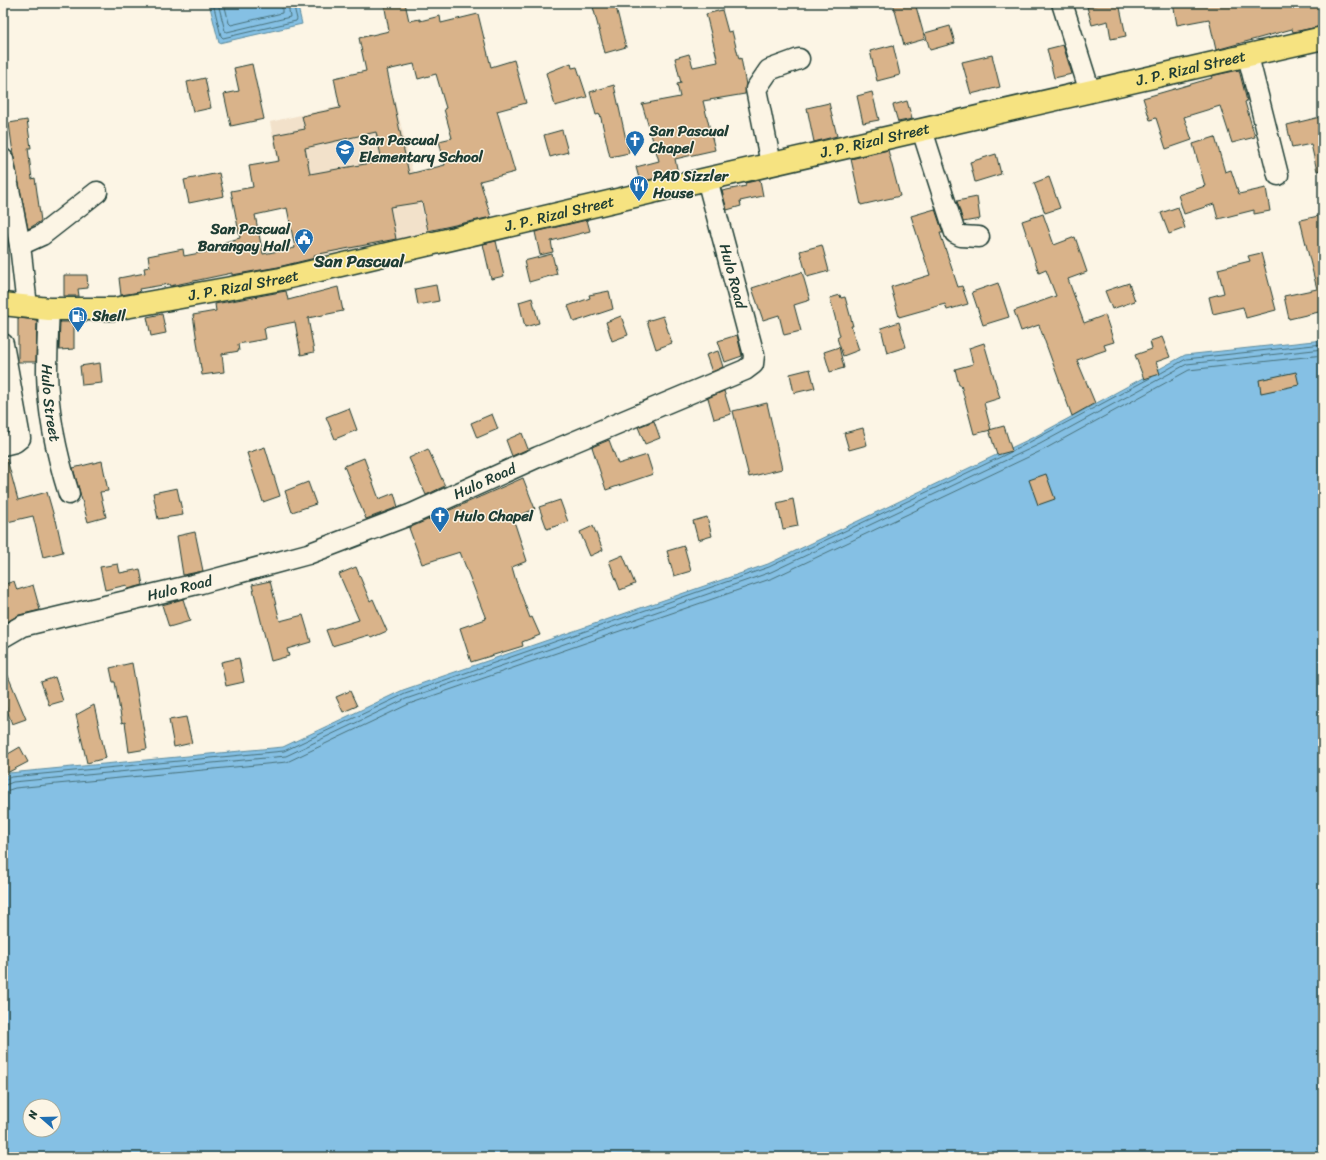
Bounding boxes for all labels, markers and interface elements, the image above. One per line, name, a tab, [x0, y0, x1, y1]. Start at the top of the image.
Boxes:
street label: J. P. Rizal Street	[1133, 43, 1249, 94]
street label: J. P. Rizal Street	[817, 115, 933, 166]
place label: San Pascual Chapel	[648, 118, 729, 161]
place label: San Pascual Elementary School	[358, 127, 484, 170]
church icon: San Pascual Chapel	[624, 129, 646, 157]
school or university icon: San Pascual Elementary School	[334, 138, 356, 166]
place label: PAD Sizzler House	[652, 163, 730, 206]
restaurant icon: PAD Sizzler House	[628, 174, 650, 202]
street label: J. P. Rizal Street	[501, 188, 617, 239]
place label: San Pascual Barangay Hall	[198, 216, 291, 259]
public building icon: San Pascual Barangay Hall	[293, 227, 315, 255]
street label: Hulo Road	[712, 241, 754, 313]
district label: San Pascual	[313, 246, 405, 276]
street label: J. P. Rizal Street	[185, 262, 302, 309]
place label: Shell	[91, 303, 126, 329]
fuel station icon: Shell	[67, 305, 89, 333]
street label: Hulo Street	[34, 364, 68, 444]
street label: Hulo Road	[449, 455, 521, 507]
place label: Hulo Chapel	[453, 503, 534, 529]
church icon: Hulo Chapel	[429, 505, 451, 533]
street label: Hulo Road	[144, 567, 216, 609]
north arrow	[22, 1098, 62, 1138]
text: N	[22, 1108, 43, 1123]

